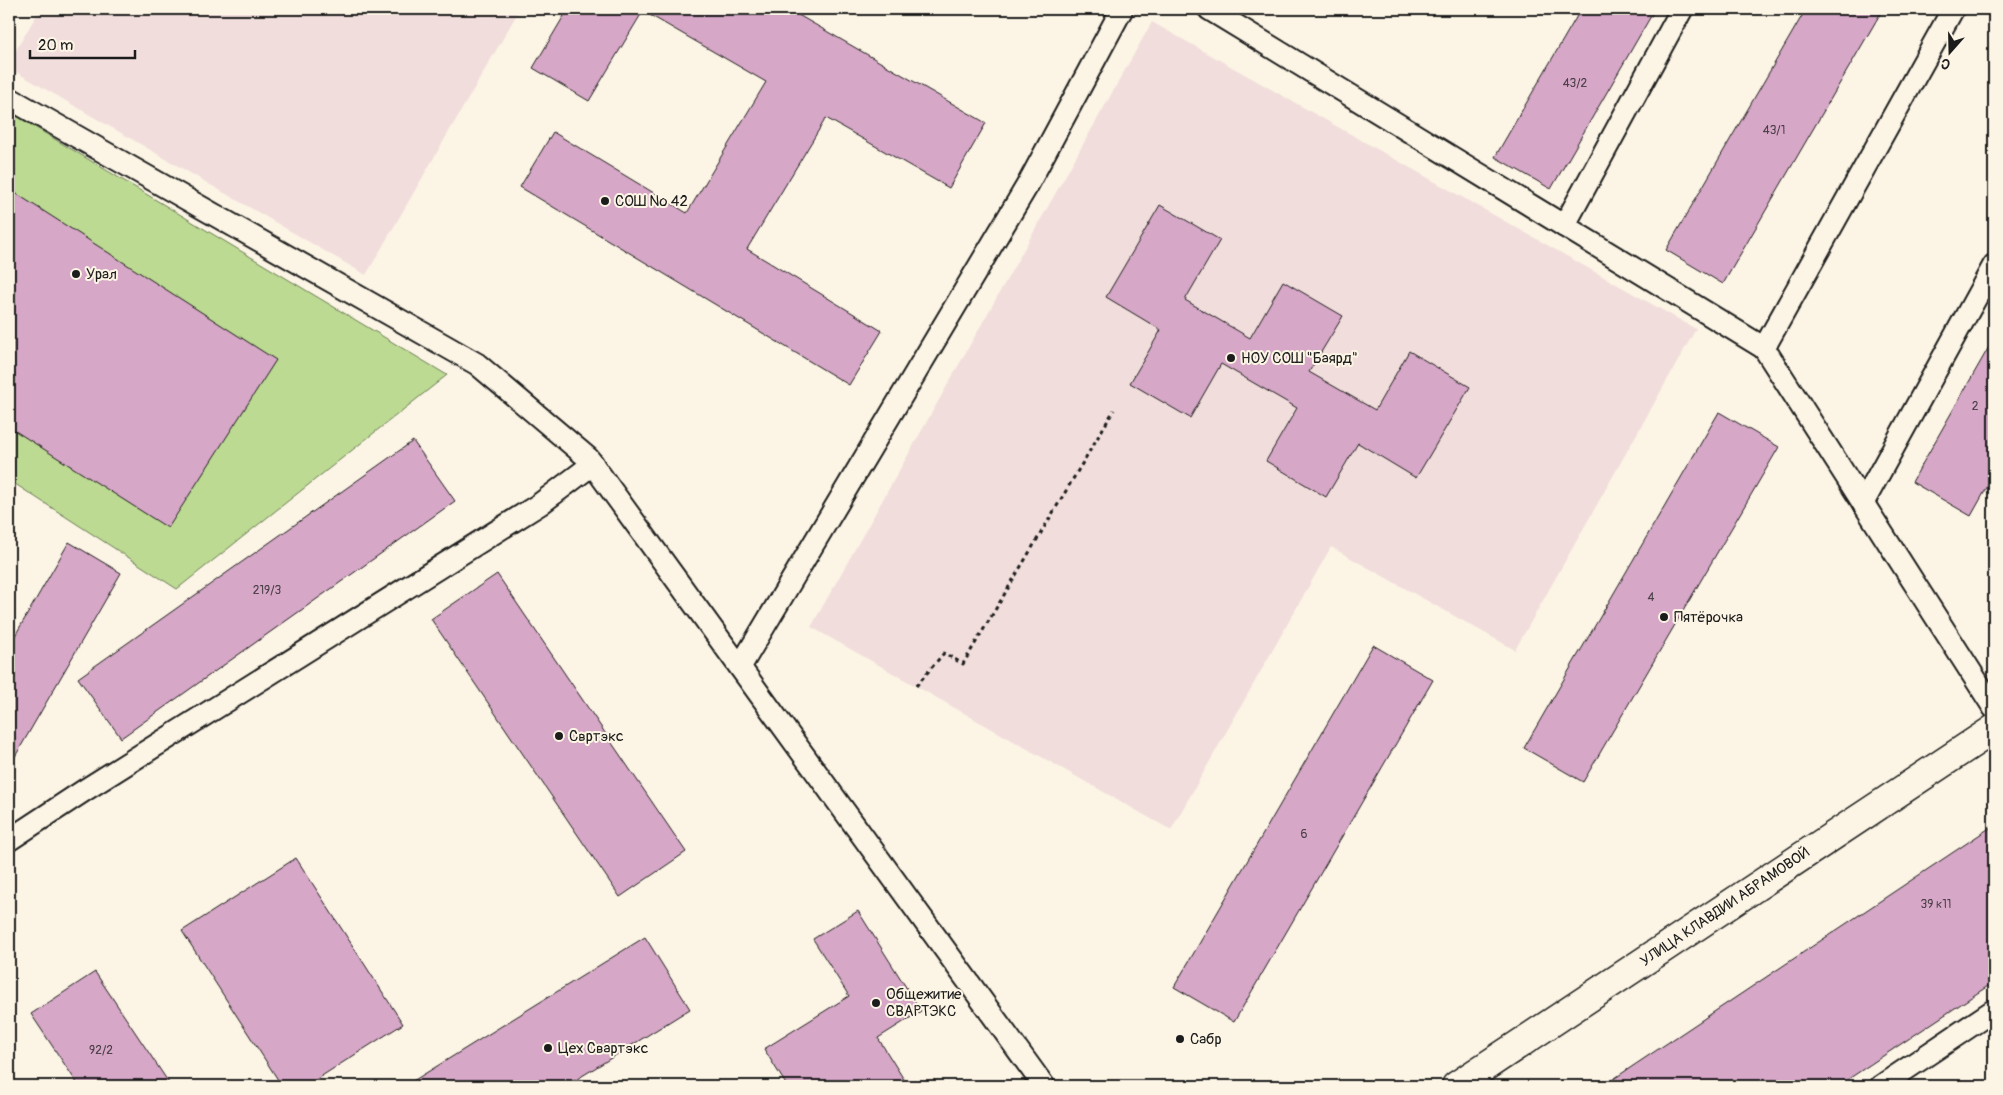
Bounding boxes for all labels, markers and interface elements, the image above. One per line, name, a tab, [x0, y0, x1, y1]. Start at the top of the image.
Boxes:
scale bar	[30, 28, 135, 60]
north arrow	[1926, 28, 1976, 78]
text: 20 m	[38, 36, 73, 55]
text: С	[1938, 54, 1953, 73]
house number: 43/2	[1563, 76, 1588, 91]
house number: 43/1	[1763, 123, 1785, 138]
place label: СОШ № 42	[615, 192, 688, 211]
marker: СОШ № 42	[599, 195, 611, 207]
place label: Урал	[86, 265, 117, 284]
marker: Урал	[70, 268, 82, 280]
place label: НОУ СОШ "Баярд"	[1241, 349, 1358, 368]
marker: НОУ СОШ "Баярд"	[1225, 352, 1237, 364]
house number: 2	[1972, 399, 1979, 414]
house number: 219/3	[253, 583, 282, 598]
house number: 4	[1648, 590, 1655, 605]
place label: Пятёрочка	[1674, 608, 1743, 627]
marker: Пятёрочка	[1658, 611, 1670, 623]
place label: Свртэкс	[569, 727, 624, 746]
marker: Свртэкс	[553, 730, 565, 742]
house number: 6	[1301, 827, 1308, 842]
street label: УЛИЦА КЛАВДИИ АБРАМОВОЙ	[1637, 843, 1813, 971]
house number: 39 к11	[1920, 897, 1952, 912]
place label: Общежитие СВАРТЭКС	[886, 985, 962, 1021]
marker: Общежитие СВАРТЭКС	[870, 997, 882, 1009]
place label: Сабр	[1190, 1030, 1221, 1049]
marker: Сабр	[1174, 1033, 1186, 1045]
place label: Цех Свартэкс	[558, 1039, 649, 1058]
marker: Цех Свартэкс	[542, 1042, 554, 1054]
house number: 92/2	[89, 1043, 113, 1058]

